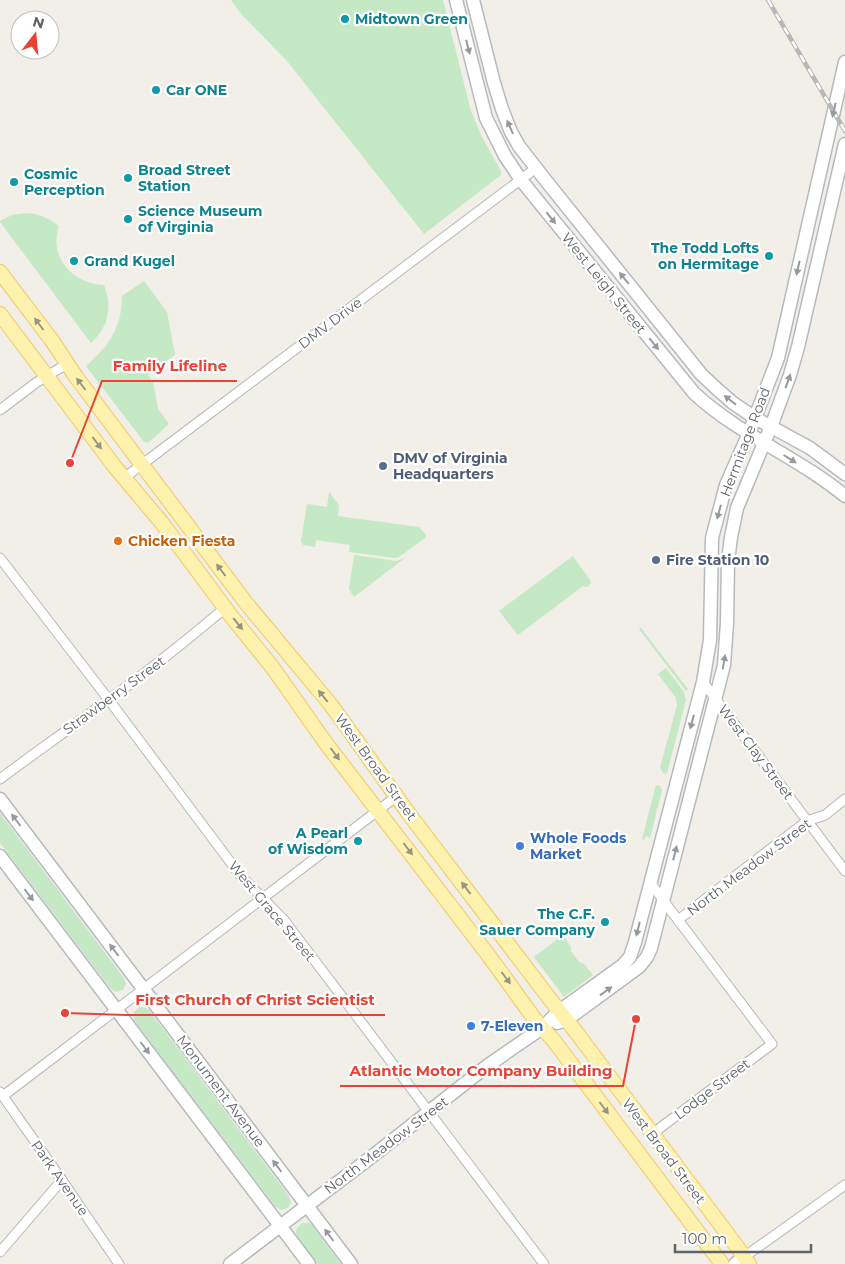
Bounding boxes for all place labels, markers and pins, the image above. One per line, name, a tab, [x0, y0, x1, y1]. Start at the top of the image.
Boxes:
place label: Midtown Green	[355, 10, 468, 28]
marker: Midtown Green	[339, 13, 351, 25]
place label: Car ONE	[166, 81, 227, 99]
marker: Car ONE	[150, 84, 162, 96]
place label: Broad Street Station	[138, 161, 231, 195]
place label: Cosmic Perception	[24, 165, 105, 199]
marker: Broad Street Station	[122, 172, 134, 184]
marker: Cosmic Perception	[8, 176, 20, 188]
place label: Science Museum of Virginia	[138, 202, 262, 236]
marker: Science Museum of Virginia	[122, 213, 134, 225]
place label: The Todd Lofts on Hermitage	[651, 239, 760, 273]
marker: The Todd Lofts on Hermitage	[763, 250, 775, 262]
place label: Grand Kugel	[84, 252, 175, 270]
marker: Grand Kugel	[68, 255, 80, 267]
callout: Family Lifeline	[102, 351, 237, 381]
place label: DMV of Virginia Headquarters	[393, 449, 508, 483]
marker: DMV of Virginia Headquarters	[377, 460, 389, 472]
place label: Chicken Fiesta	[128, 532, 235, 550]
marker: Chicken Fiesta	[112, 535, 124, 547]
place label: Fire Station 10	[666, 551, 769, 569]
marker: Fire Station 10	[650, 554, 662, 566]
place label: A Pearl of Wisdom	[268, 824, 348, 858]
place label: Whole Foods Market	[530, 829, 627, 863]
marker: A Pearl of Wisdom	[352, 835, 364, 847]
marker: Whole Foods Market	[514, 840, 526, 852]
place label: The C.F. Sauer Company	[479, 905, 596, 939]
marker: The C.F. Sauer Company	[599, 916, 611, 928]
callout: First Church of Christ Scientist	[126, 985, 385, 1015]
place label: 7-Eleven	[481, 1017, 543, 1035]
marker: 7-Eleven	[465, 1020, 477, 1032]
callout: Atlantic Motor Company Building	[340, 1056, 623, 1086]

